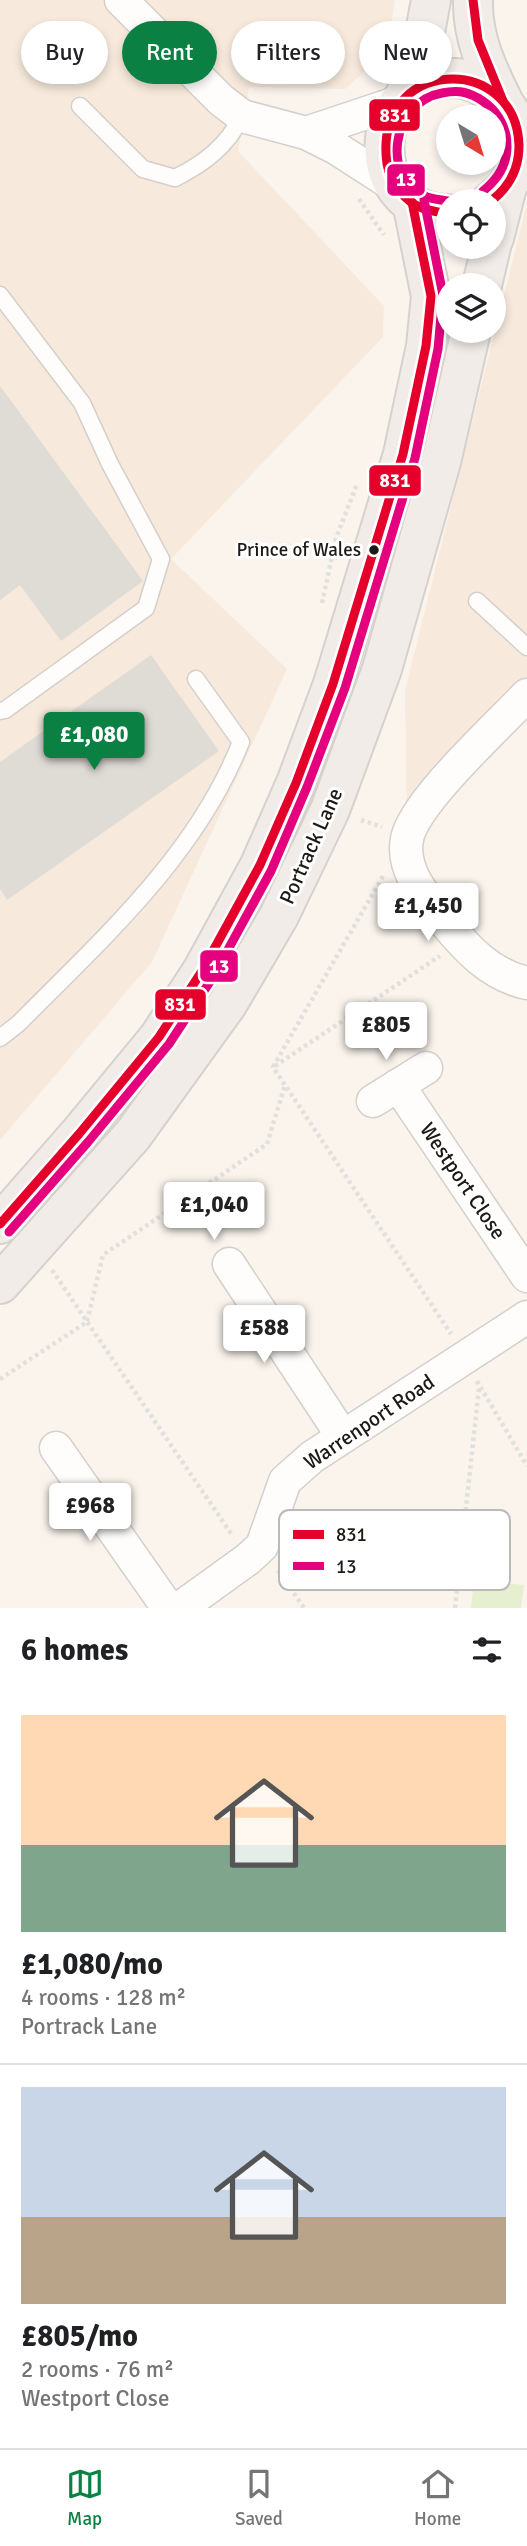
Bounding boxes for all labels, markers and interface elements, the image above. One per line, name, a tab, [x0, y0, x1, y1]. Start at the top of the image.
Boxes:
chip: Buy	[21, 21, 108, 84]
chip: Rent	[122, 21, 217, 84]
chip: Filters	[231, 21, 345, 84]
chip: New	[359, 21, 452, 84]
line badge: 831	[368, 98, 421, 132]
text: 831	[380, 104, 410, 128]
north arrow	[436, 105, 506, 175]
map controls	[436, 105, 506, 343]
line badge: 13	[386, 163, 426, 197]
text: 13	[396, 168, 416, 192]
button: locate	[436, 189, 506, 259]
button: layers	[436, 273, 506, 343]
line badge: 831	[368, 464, 422, 497]
text: 831	[380, 469, 410, 493]
place label: Prince of Wales	[237, 538, 361, 562]
marker: Prince of Wales	[367, 543, 381, 557]
pin: £1,080	[37, 712, 151, 772]
text: £1,080	[60, 720, 128, 749]
street label: Portrack Lane	[274, 784, 348, 908]
pin: £1,450	[371, 884, 485, 943]
text: £1,450	[394, 891, 462, 920]
line badge: 13	[199, 949, 239, 983]
text: 13	[209, 955, 229, 979]
line badge: 831	[154, 988, 207, 1021]
text: 831	[165, 993, 195, 1017]
pin: £805	[345, 1002, 427, 1062]
text: £805	[361, 1010, 411, 1039]
street label: Westport Close	[414, 1118, 512, 1244]
pin: £1,040	[157, 1182, 271, 1242]
text: £1,040	[180, 1190, 248, 1219]
pin: £588	[223, 1306, 305, 1365]
text: £588	[239, 1313, 289, 1342]
street label: Warrenport Road	[299, 1369, 439, 1475]
pin: £968	[49, 1484, 131, 1543]
text: £968	[65, 1491, 115, 1520]
legend	[279, 1510, 510, 1590]
text: 831	[336, 1523, 367, 1547]
text: 13	[336, 1555, 357, 1579]
icon: filters	[468, 1631, 506, 1669]
text: 6 homes	[21, 1632, 128, 1669]
icon: home	[201, 1760, 327, 1886]
text: £1,080/mo	[21, 1946, 163, 1983]
text: 4 rooms · 128 m²	[21, 1983, 186, 2012]
text: Portrack Lane	[21, 2012, 157, 2041]
icon: home	[201, 2132, 327, 2258]
text: £805/mo	[21, 2318, 138, 2355]
text: 2 rooms · 76 m²	[21, 2355, 174, 2384]
text: Westport Close	[21, 2384, 169, 2413]
tab: Map	[66, 2465, 104, 2531]
tab: Saved	[235, 2465, 283, 2531]
tab: Home	[414, 2465, 461, 2531]

